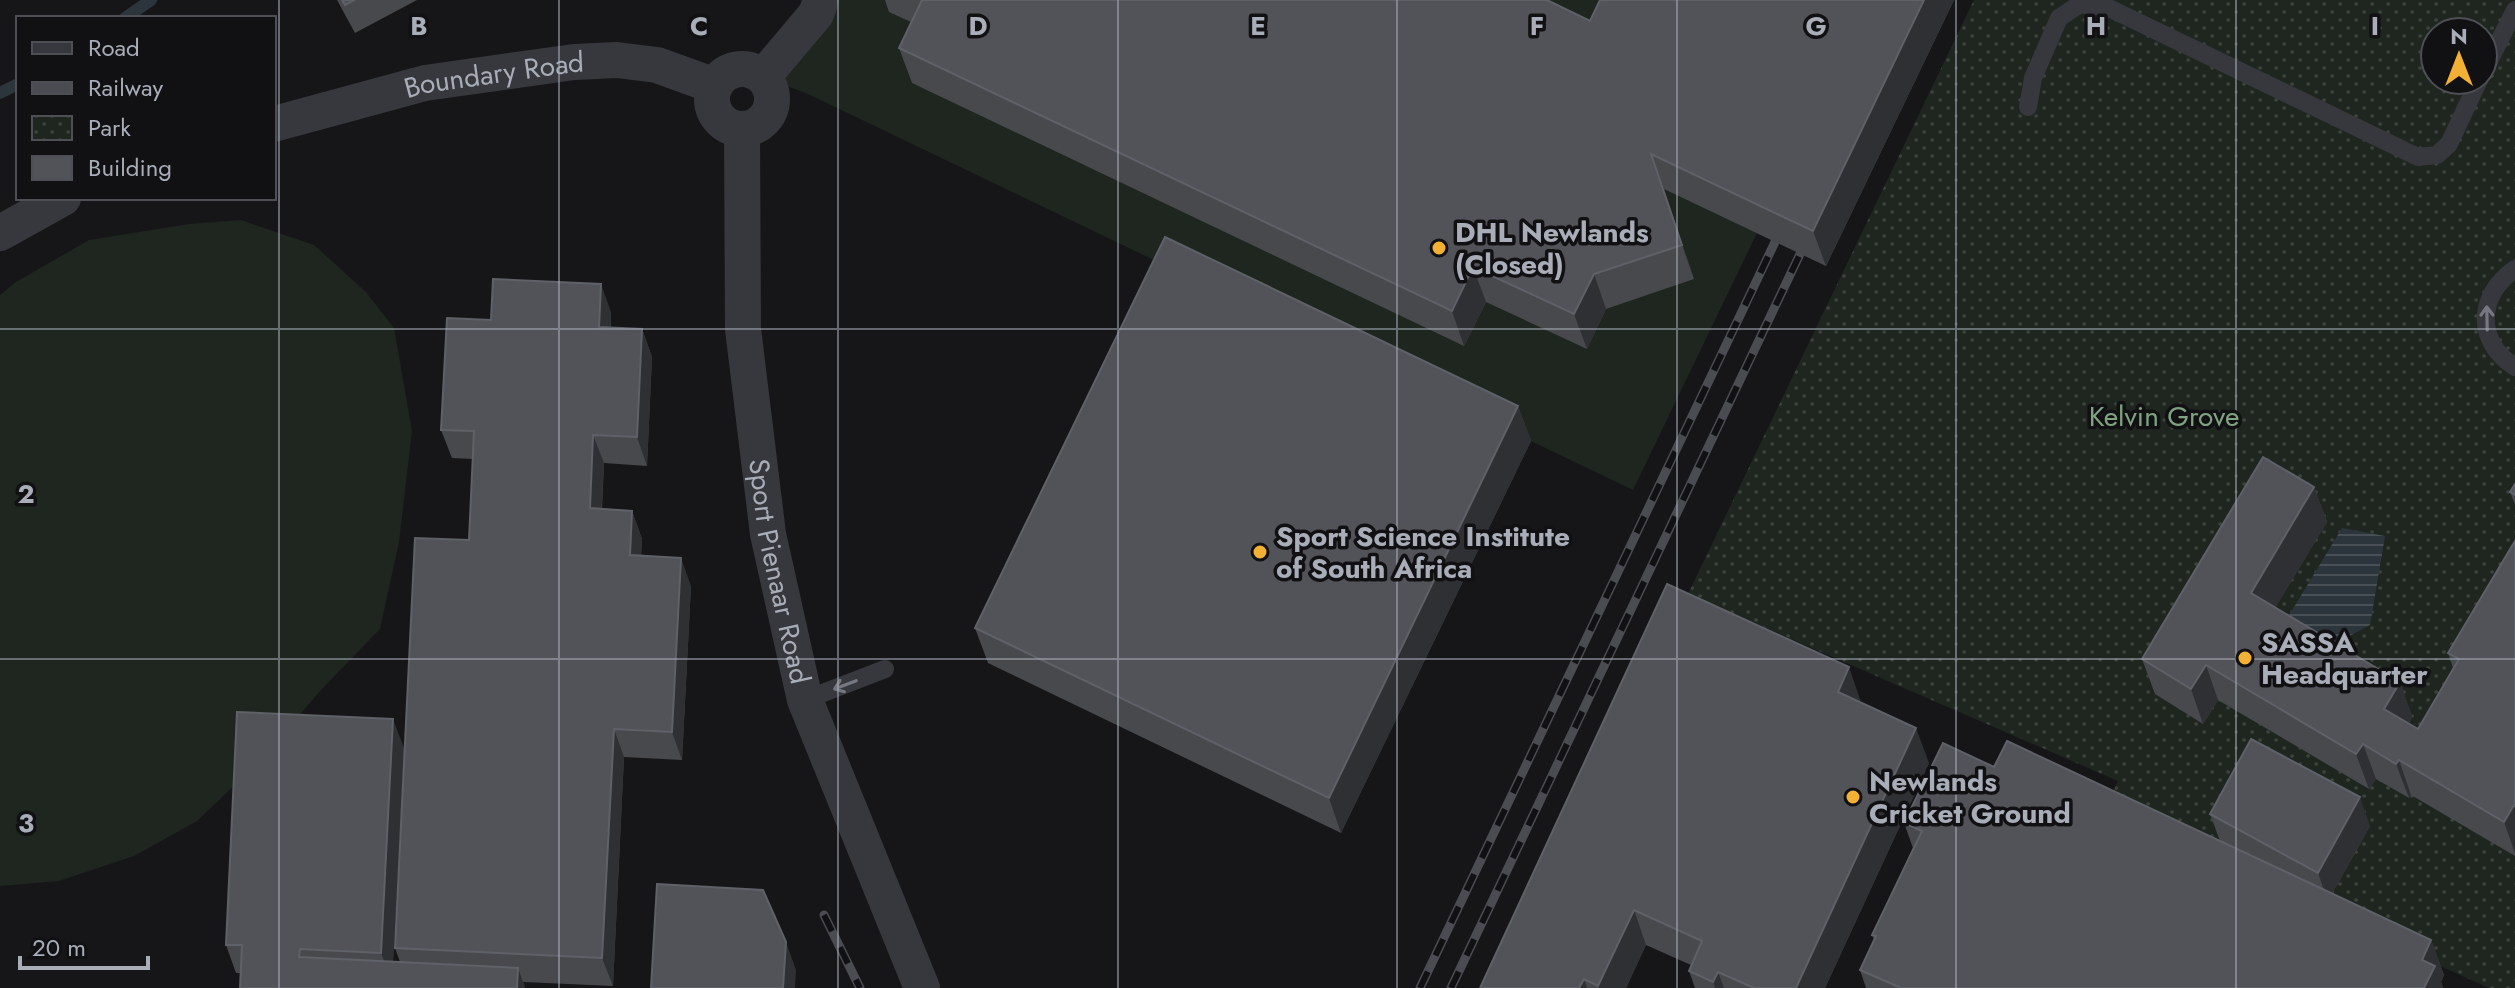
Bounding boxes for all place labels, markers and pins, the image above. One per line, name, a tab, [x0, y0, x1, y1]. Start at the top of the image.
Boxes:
place label: DHL Newlands (Closed)	[1455, 212, 1649, 285]
marker: DHL Newlands (Closed)	[1430, 239, 1448, 257]
place label: Sport Science Institute of South Africa	[1276, 516, 1570, 589]
marker: Sport Science Institute of South Africa	[1251, 543, 1269, 561]
place label: SASSA Headquarter	[2261, 622, 2428, 695]
marker: SASSA Headquarter	[2236, 649, 2254, 667]
place label: Newlands Cricket Ground	[1869, 761, 2071, 834]
marker: Newlands Cricket Ground	[1844, 788, 1862, 806]

